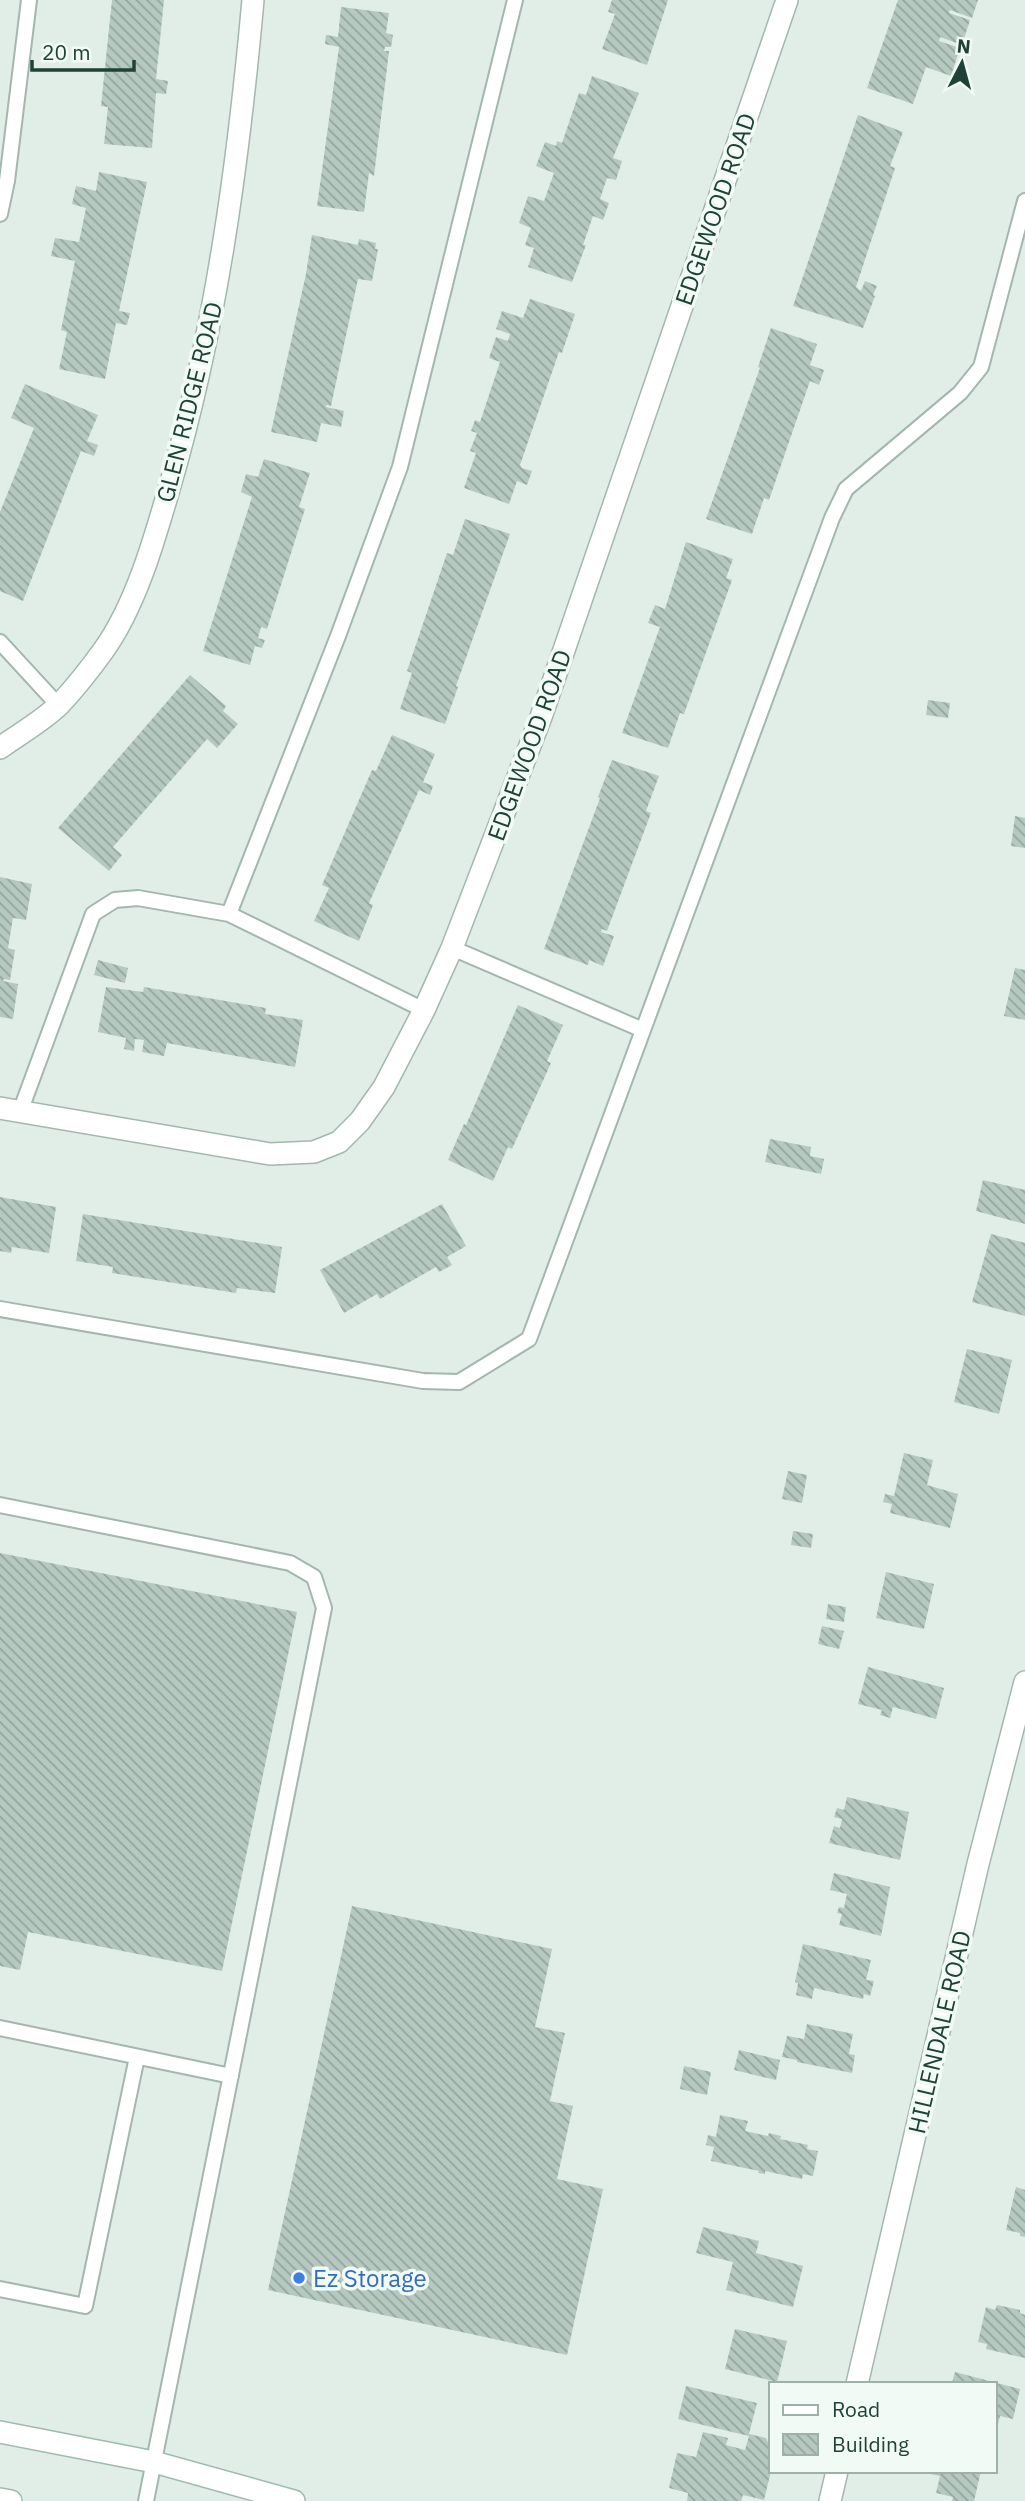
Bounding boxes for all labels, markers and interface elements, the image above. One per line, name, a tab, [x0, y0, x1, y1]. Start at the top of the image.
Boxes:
scale bar	[32, 28, 133, 72]
north arrow	[927, 28, 997, 98]
text: N	[956, 33, 972, 59]
text: 20 m	[42, 38, 91, 66]
street label: EDGEWOOD ROAD	[667, 109, 763, 309]
street label: GLEN RIDGE ROAD	[149, 298, 229, 506]
street label: EDGEWOOD ROAD	[480, 645, 578, 845]
street label: HILLENDALE ROAD	[900, 1927, 978, 2137]
place label: Ez Storage	[313, 2262, 427, 2294]
marker: Ez Storage	[291, 2270, 307, 2286]
legend	[769, 2382, 997, 2473]
text: Road	[832, 2395, 880, 2423]
text: Building	[832, 2430, 909, 2458]

